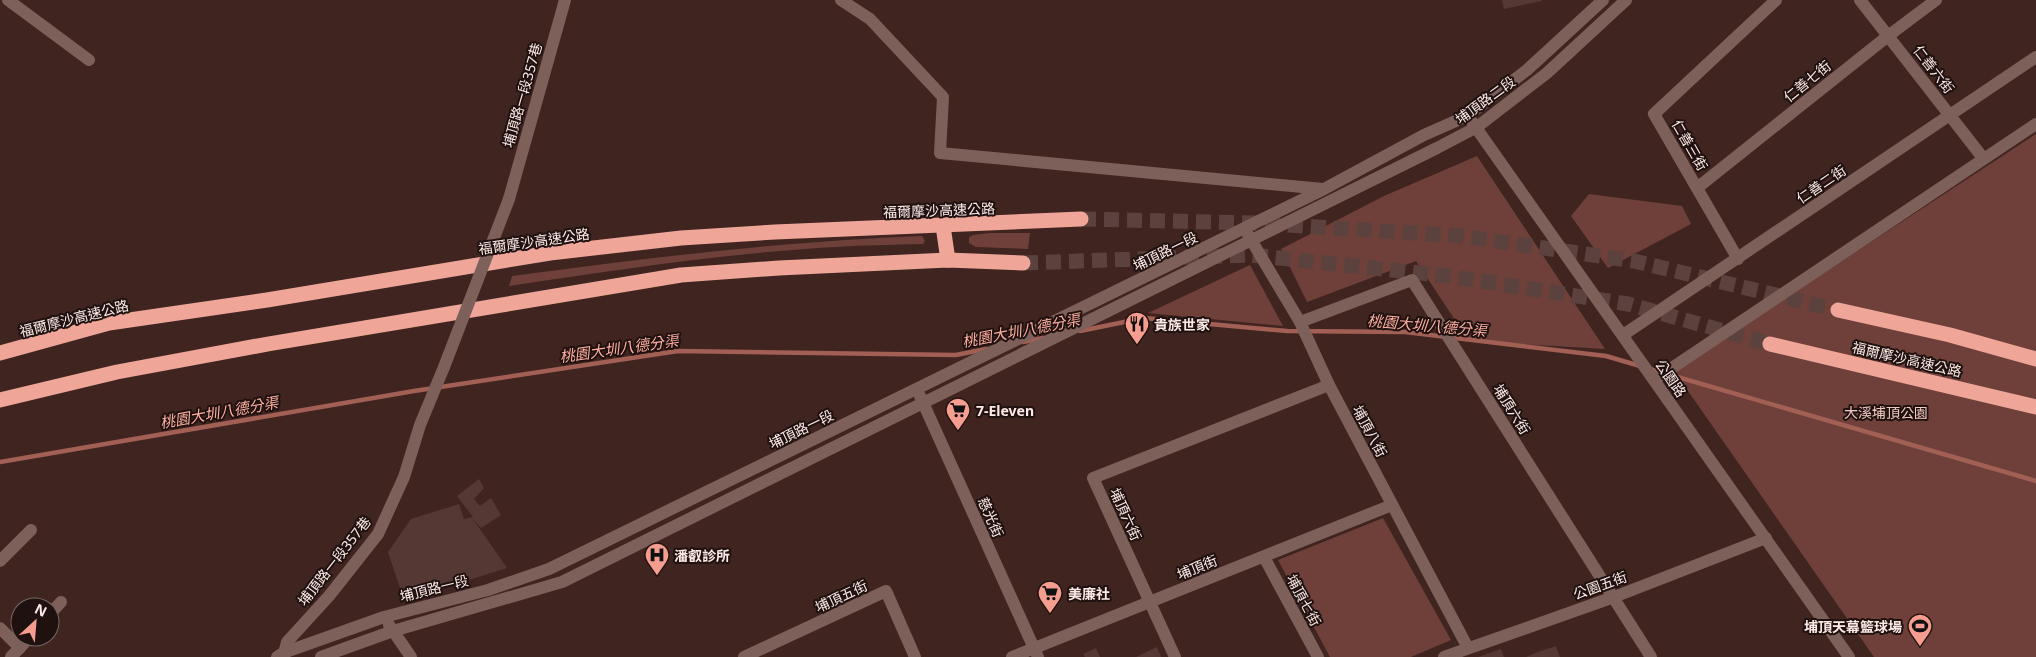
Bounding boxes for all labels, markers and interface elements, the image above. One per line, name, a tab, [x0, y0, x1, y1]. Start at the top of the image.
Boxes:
street label: 埔頂路一段357巷	[498, 40, 546, 150]
street label: 仁善六街	[1909, 41, 1959, 97]
street label: 仁善七街	[1779, 56, 1835, 106]
street label: 埔頂路二段	[1451, 72, 1519, 128]
street label: 仁善三街	[1668, 116, 1712, 174]
street label: 仁善二街	[1792, 160, 1850, 208]
street label: 福爾摩沙高速公路	[883, 199, 995, 221]
street label: 福爾摩沙高速公路	[477, 224, 591, 258]
street label: 埔頂路一段	[1129, 227, 1201, 275]
street label: 福爾摩沙高速公路	[17, 295, 131, 341]
water label: 桃園大圳八德分渠	[960, 308, 1084, 351]
water label: 桃園大圳八德分渠	[1366, 310, 1490, 340]
restaurant icon: 貴族世家	[1124, 311, 1150, 345]
place label: 貴族世家	[1154, 315, 1210, 334]
water label: 桃園大圳八德分渠	[558, 329, 682, 366]
street label: 福爾摩沙高速公路	[1850, 337, 1964, 381]
street label: 公園路	[1651, 355, 1691, 401]
street label: 埔頂六街	[1489, 380, 1535, 438]
water label: 桃園大圳八德分渠	[158, 391, 282, 432]
supermarket icon: 7-Eleven	[945, 397, 971, 431]
place label: 7-Eleven	[976, 401, 1034, 420]
street label: 埔頂八街	[1348, 402, 1392, 460]
park label: 大溪埔頂公園	[1844, 403, 1928, 422]
street label: 埔頂路一段	[765, 405, 837, 453]
street label: 埔頂六街	[1106, 485, 1146, 543]
street label: 慈光街	[974, 494, 1008, 540]
street label: 埔頂路一段357巷	[293, 513, 375, 609]
hospital icon: 潘叡診所	[644, 542, 670, 576]
place label: 潘叡診所	[674, 546, 730, 565]
street label: 埔頂街	[1174, 550, 1220, 584]
street label: 公園五街	[1570, 566, 1630, 604]
street label: 埔頂路一段	[398, 570, 470, 606]
street label: 埔頂七街	[1282, 571, 1326, 629]
street label: 埔頂五街	[812, 576, 870, 616]
supermarket icon: 美廉社	[1037, 580, 1063, 614]
place label: 美廉社	[1068, 584, 1110, 603]
north arrow	[10, 597, 60, 647]
text: N	[32, 599, 50, 621]
sports icon: 埔頂天幕籃球場	[1907, 613, 1933, 647]
place label: 埔頂天幕籃球場	[1804, 617, 1902, 636]

